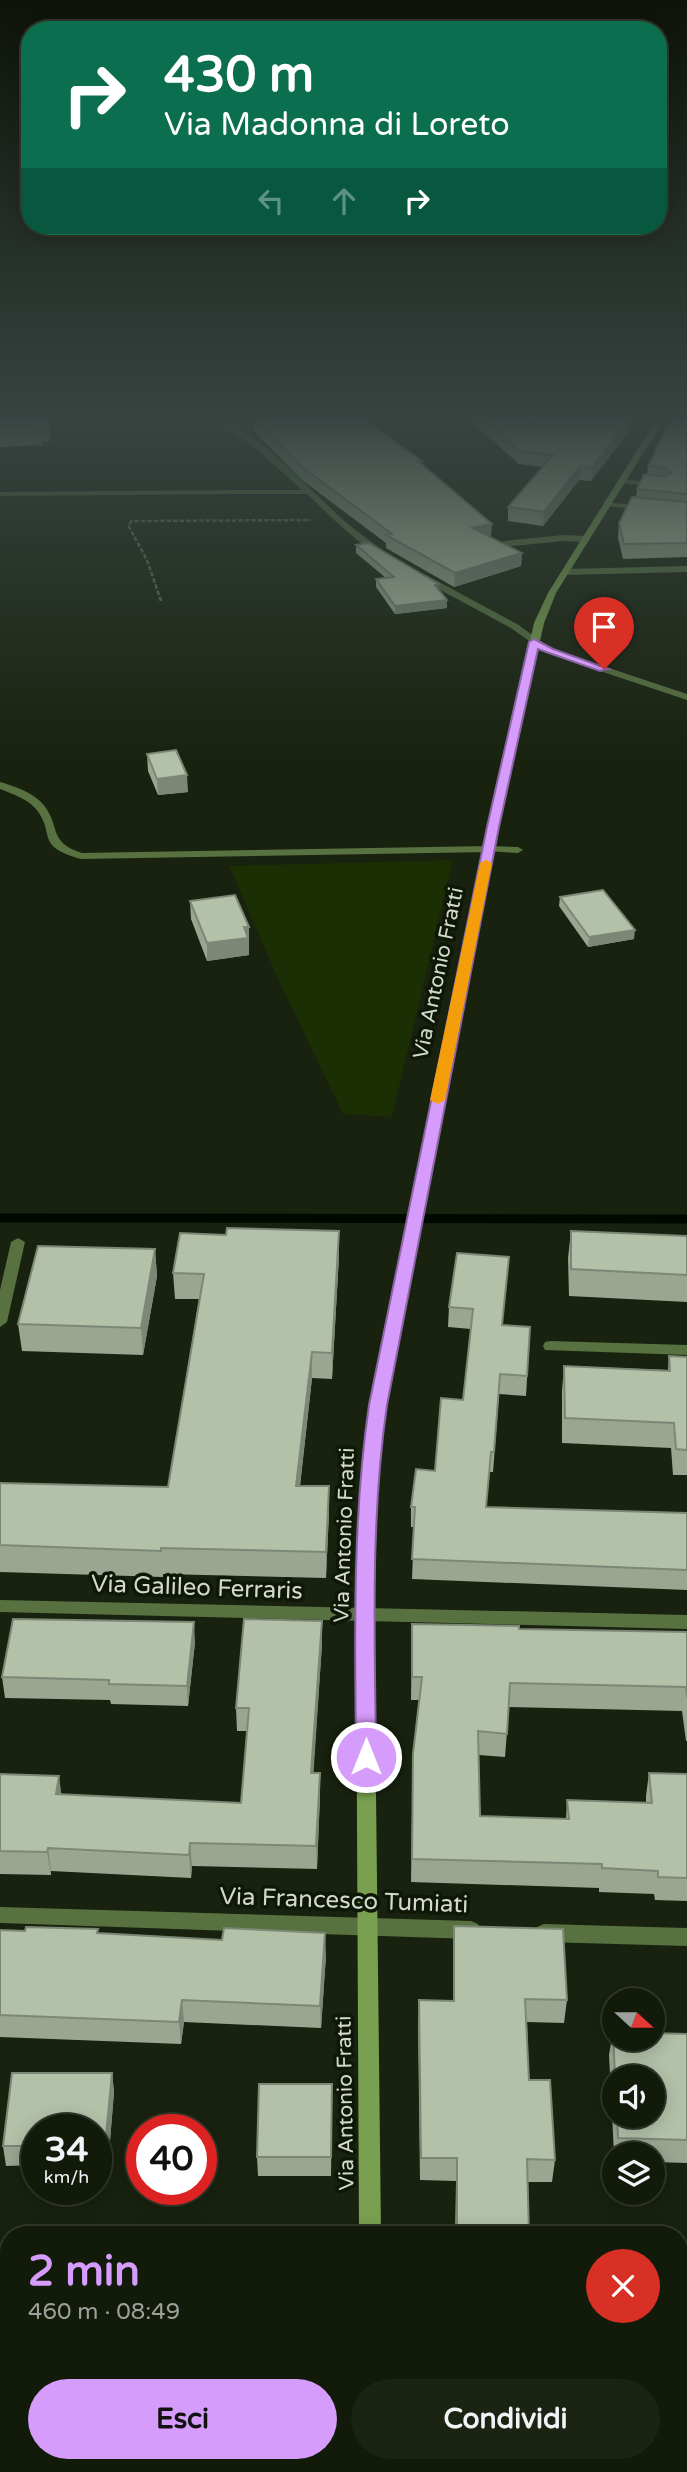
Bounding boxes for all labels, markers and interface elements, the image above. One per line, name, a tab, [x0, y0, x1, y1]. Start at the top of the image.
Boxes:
text: 430 m	[164, 46, 314, 105]
icon: right	[49, 49, 140, 140]
text: Via Madonna di Loreto	[164, 106, 510, 144]
icon: left	[252, 182, 290, 220]
icon: ahead	[325, 182, 363, 220]
icon: right	[398, 182, 436, 220]
pin	[574, 597, 634, 669]
icon: arrive	[585, 608, 623, 646]
street label: Via Antonio Fratti	[408, 885, 469, 1061]
street label: Via Antonio Fratti	[329, 1447, 360, 1623]
street label: Via Galileo Ferraris	[91, 1569, 303, 1606]
position arrow	[329, 1720, 403, 1794]
street label: Via Francesco Tumiati	[219, 1882, 469, 1919]
north arrow	[602, 1988, 665, 2051]
map controls	[602, 1988, 665, 2205]
street label: Via Antonio Fratti	[331, 2015, 360, 2191]
button: sound	[602, 2065, 665, 2128]
speed limit sign: 40	[126, 2114, 217, 2205]
text: 34	[45, 2129, 88, 2171]
button: layers	[602, 2142, 665, 2205]
text: km/h	[44, 2166, 89, 2188]
text: 2 min	[28, 2246, 140, 2297]
button: close	[586, 2249, 660, 2323]
text: 460 m · 08:49	[28, 2298, 180, 2326]
button: Esci	[28, 2379, 337, 2459]
button: Condividi	[351, 2379, 660, 2459]

